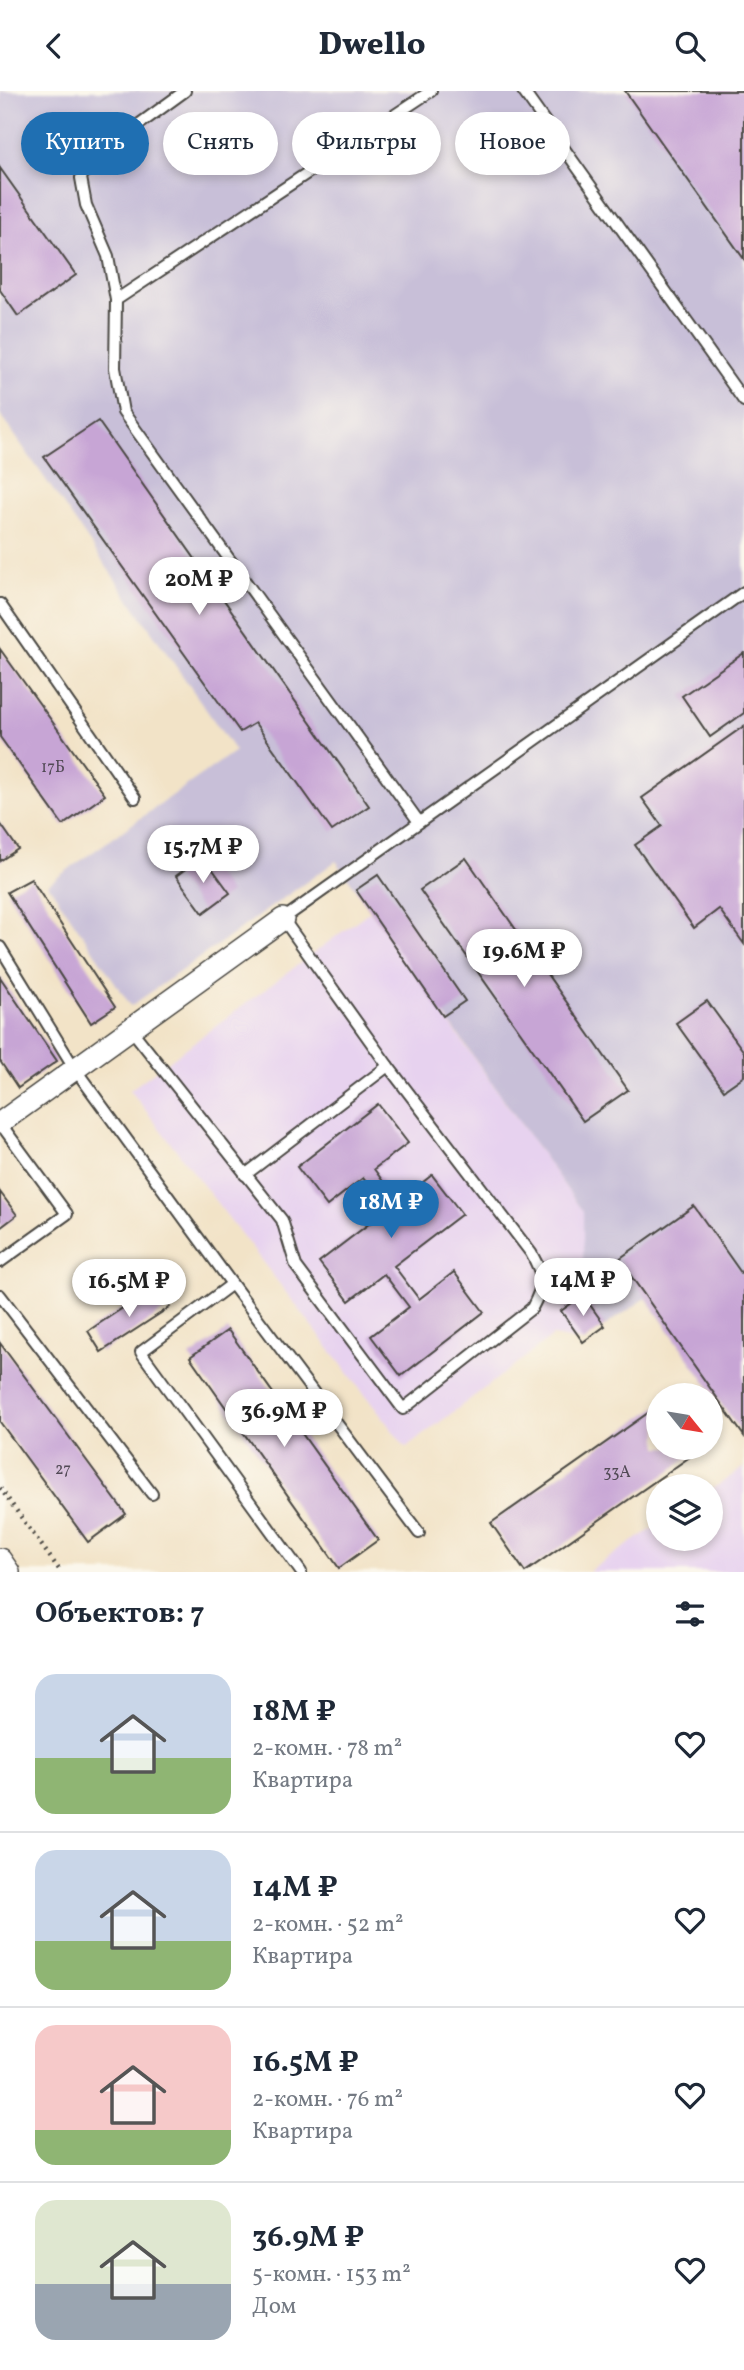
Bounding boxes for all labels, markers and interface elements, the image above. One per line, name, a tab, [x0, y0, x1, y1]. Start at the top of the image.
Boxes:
text: Dwello	[319, 24, 425, 68]
icon: back	[35, 27, 73, 65]
icon: search	[671, 27, 709, 65]
chip: Купить	[21, 112, 149, 175]
chip: Снять	[163, 112, 278, 175]
chip: Фильтры	[292, 112, 441, 175]
chip: Новое	[455, 112, 570, 175]
pin: 20M ₽	[150, 557, 248, 617]
text: 20M ₽	[165, 564, 233, 596]
house number: 17Б	[41, 757, 65, 779]
pin: 15.7M ₽	[138, 825, 268, 885]
text: 15.7M ₽	[163, 832, 243, 864]
pin: 19.6M ₽	[459, 929, 589, 989]
text: 19.6M ₽	[482, 936, 566, 968]
pin: 18M ₽	[342, 1181, 440, 1240]
text: 18M ₽	[359, 1187, 423, 1219]
pin: 16.5M ₽	[64, 1259, 194, 1319]
pin: 14M ₽	[534, 1259, 632, 1318]
text: 14M ₽	[550, 1265, 616, 1297]
text: 16.5M ₽	[88, 1266, 170, 1298]
north arrow	[646, 1383, 723, 1459]
map controls	[646, 1383, 723, 1551]
pin: 36.9M ₽	[219, 1389, 349, 1449]
text: 36.9M ₽	[241, 1396, 327, 1428]
house number: 27	[55, 1459, 71, 1481]
house number: 33А	[603, 1462, 631, 1484]
button: layers	[646, 1474, 723, 1551]
text: Объектов: 7	[35, 1593, 205, 1635]
icon: filters	[671, 1595, 709, 1633]
text: 18M ₽	[252, 1691, 336, 1733]
icon: home	[91, 1702, 175, 1786]
icon: heart	[671, 1725, 709, 1763]
text: 2-комн. · 78 m²	[252, 1733, 402, 1765]
text: Квартира	[252, 1765, 353, 1797]
text: 14M ₽	[252, 1867, 338, 1909]
icon: home	[91, 1878, 175, 1962]
icon: heart	[671, 1901, 709, 1939]
text: 2-комн. · 52 m²	[252, 1909, 404, 1941]
text: Квартира	[252, 1941, 353, 1973]
text: 16.5M ₽	[252, 2042, 359, 2084]
icon: home	[91, 2053, 175, 2137]
icon: heart	[671, 2076, 709, 2114]
text: 2-комн. · 76 m²	[252, 2084, 403, 2116]
text: Квартира	[252, 2116, 353, 2148]
text: 36.9M ₽	[252, 2217, 364, 2259]
icon: home	[91, 2228, 175, 2312]
icon: heart	[671, 2251, 709, 2289]
text: 5-комн. · 153 m²	[252, 2259, 411, 2291]
text: Дом	[252, 2291, 296, 2323]

